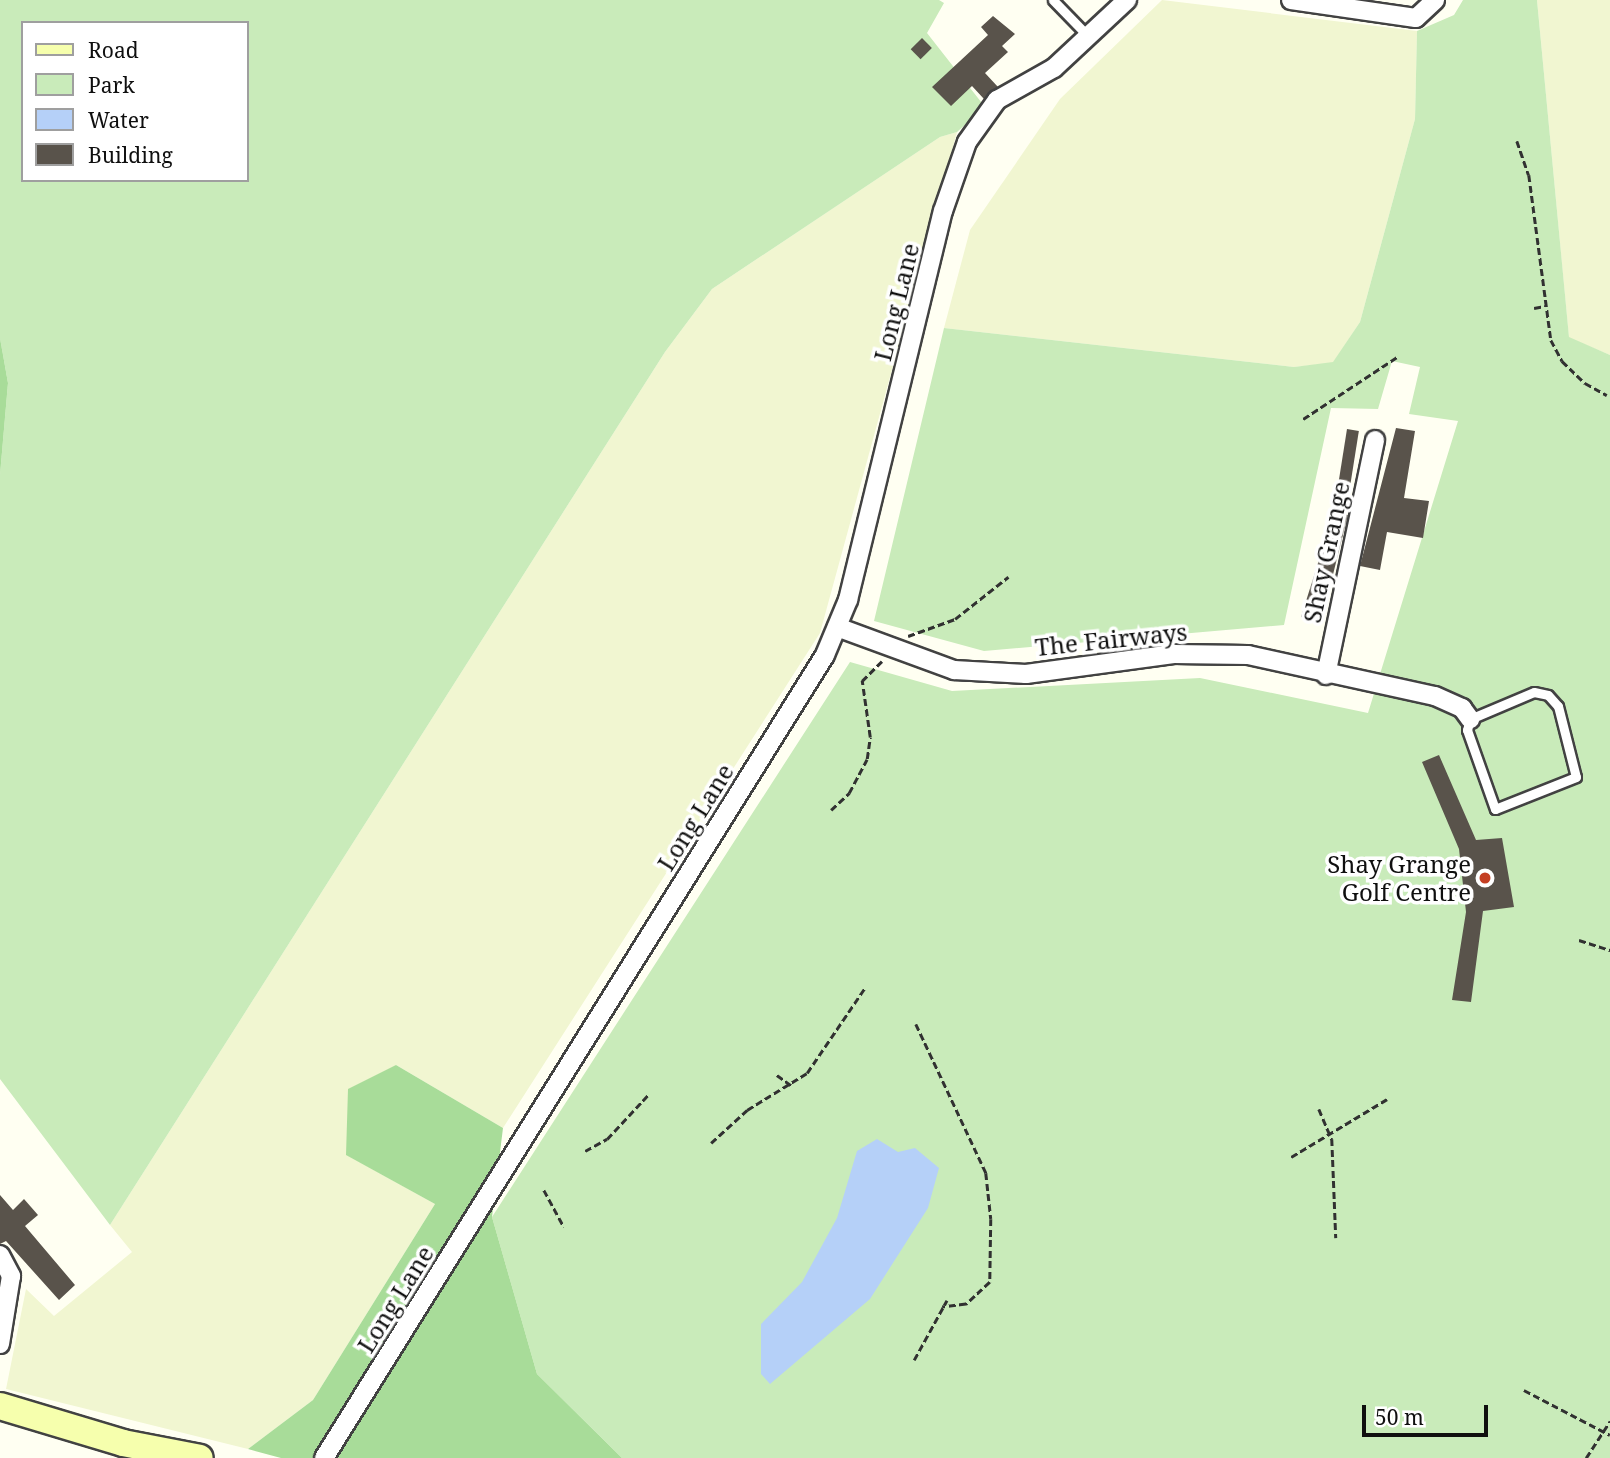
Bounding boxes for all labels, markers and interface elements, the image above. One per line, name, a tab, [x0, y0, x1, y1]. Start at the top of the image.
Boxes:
legend	[21, 21, 248, 182]
text: Road	[88, 36, 139, 64]
text: Park	[88, 71, 135, 99]
text: Water	[88, 106, 149, 134]
text: Building	[88, 141, 173, 169]
street label: Long Lane	[867, 240, 925, 364]
street label: Shay Grange	[1297, 479, 1355, 625]
street label: The Fairways	[1033, 617, 1189, 661]
street label: Long Lane	[651, 758, 739, 876]
place label: Shay Grange Golf Centre	[1327, 850, 1471, 906]
marker: Shay Grange Golf Centre	[1477, 870, 1493, 886]
street label: Long Lane	[351, 1240, 439, 1358]
scale bar	[1365, 1392, 1491, 1436]
text: 50 m	[1375, 1403, 1424, 1431]

